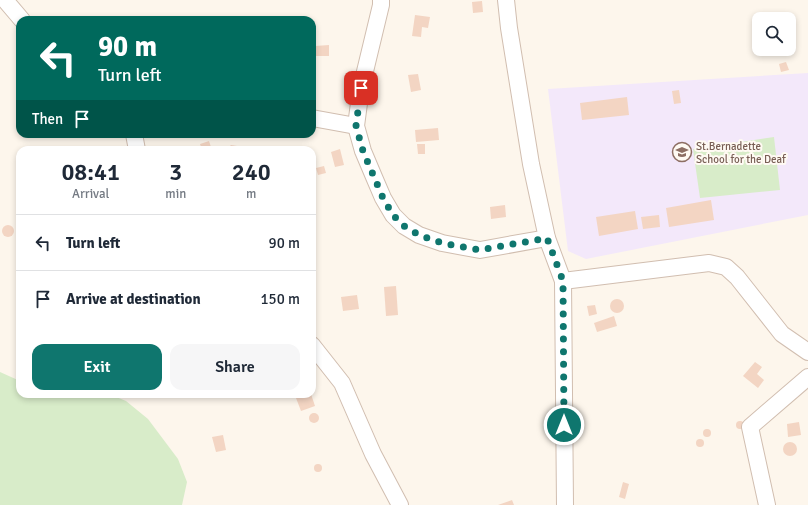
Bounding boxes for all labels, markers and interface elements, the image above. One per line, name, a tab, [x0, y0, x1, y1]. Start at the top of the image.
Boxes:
map controls	[752, 12, 796, 56]
button: search	[752, 12, 796, 56]
text: 90 m	[98, 30, 157, 64]
icon: left	[32, 32, 84, 84]
text: Turn left	[98, 64, 161, 86]
pin	[344, 71, 378, 105]
icon: arrive	[350, 77, 372, 99]
icon: arrive	[71, 108, 93, 130]
text: Then	[32, 110, 63, 128]
place label: St.Bernadette School for the Deaf	[696, 140, 787, 166]
school or university icon: St.Bernadette School for the Deaf	[671, 141, 693, 163]
text: 08:41	[61, 157, 120, 187]
text: 3	[169, 157, 182, 187]
text: 240	[232, 157, 271, 187]
text: Arrival	[72, 186, 109, 202]
text: min	[165, 186, 186, 202]
text: m	[246, 186, 256, 202]
icon: left	[32, 232, 54, 254]
text: Turn left	[66, 234, 120, 252]
text: 90 m	[269, 234, 300, 252]
icon: arrive	[32, 288, 54, 310]
text: Arrive at destination	[66, 290, 201, 308]
text: 150 m	[260, 290, 300, 308]
button: Exit	[32, 344, 162, 390]
button: Share	[170, 344, 300, 390]
position arrow	[543, 404, 585, 446]

